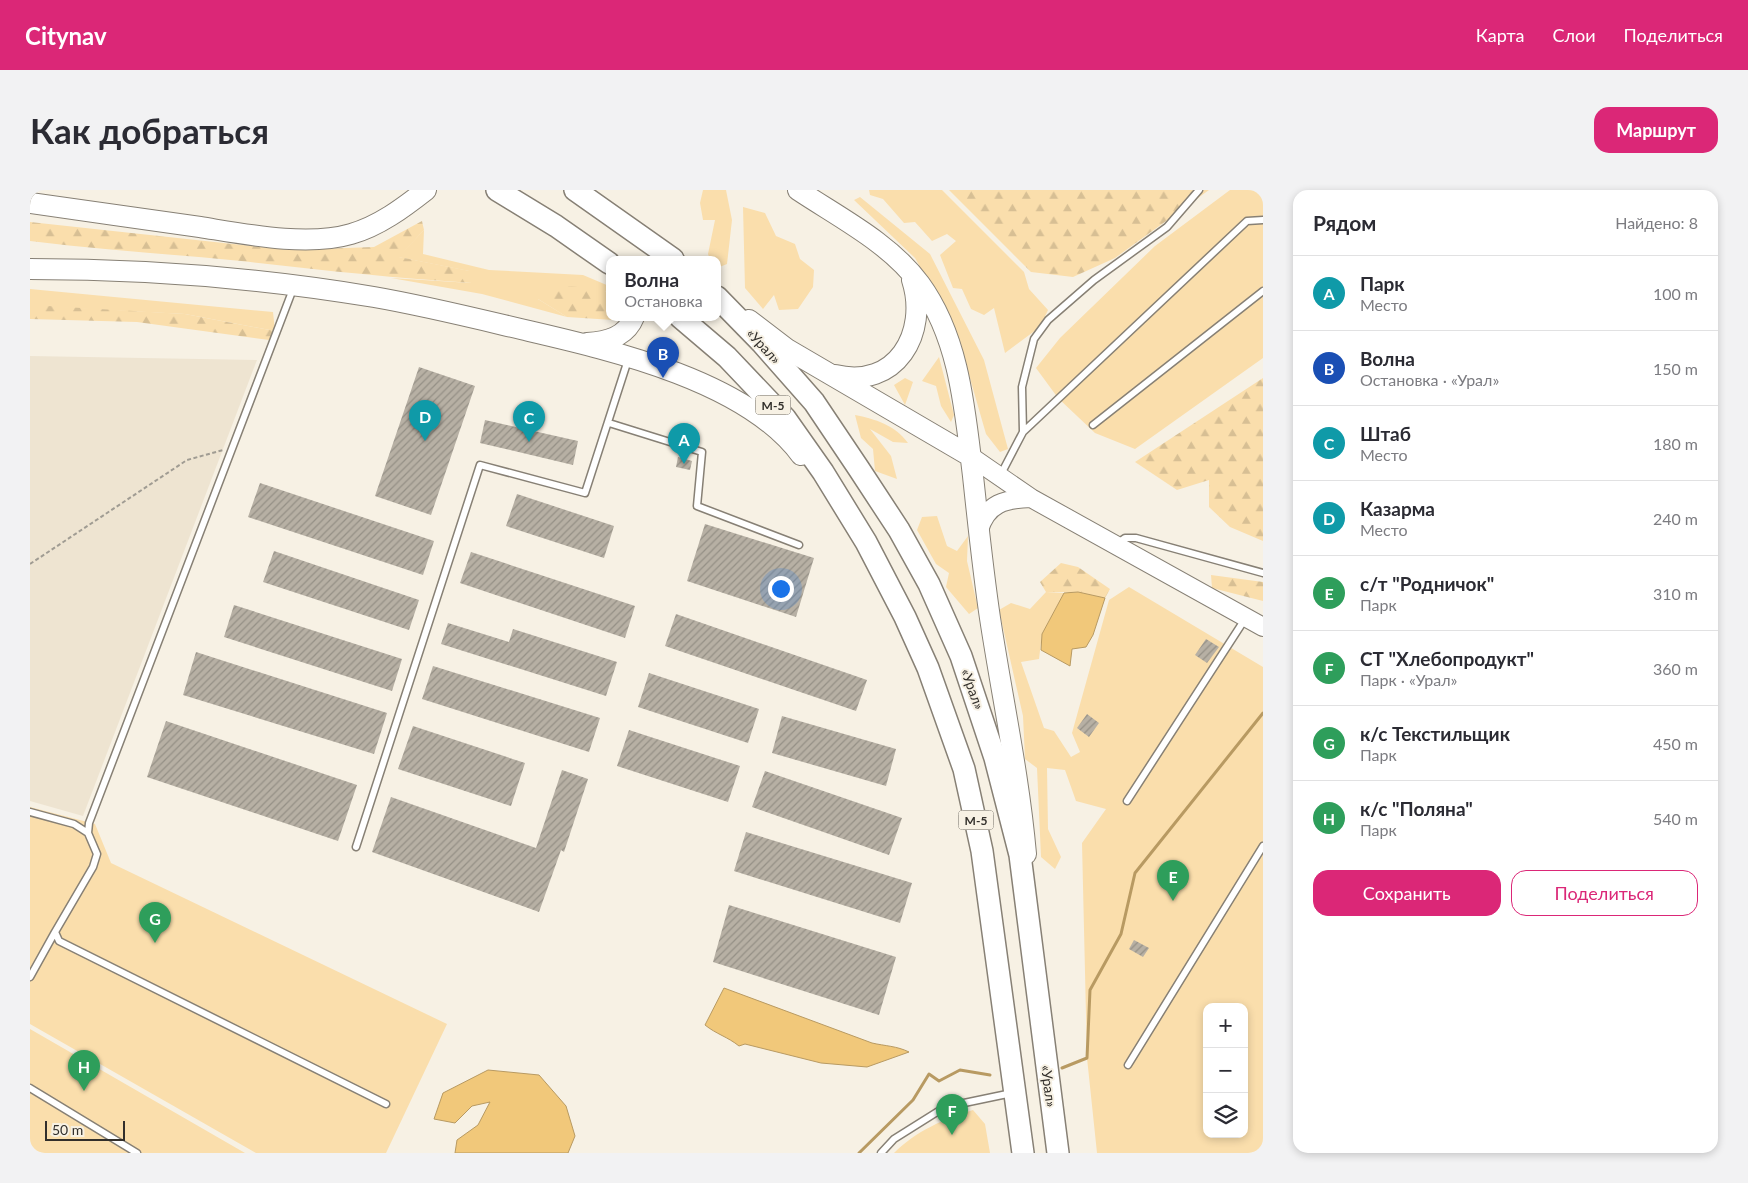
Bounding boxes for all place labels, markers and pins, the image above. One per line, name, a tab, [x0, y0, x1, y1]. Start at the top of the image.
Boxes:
pin: B	[647, 337, 679, 378]
pin: D	[409, 400, 441, 441]
pin: C	[513, 401, 545, 442]
pin: A	[668, 423, 700, 464]
pin: E	[1157, 860, 1189, 901]
pin: G	[139, 902, 171, 943]
pin: H	[68, 1050, 100, 1091]
pin: F	[936, 1094, 968, 1135]

